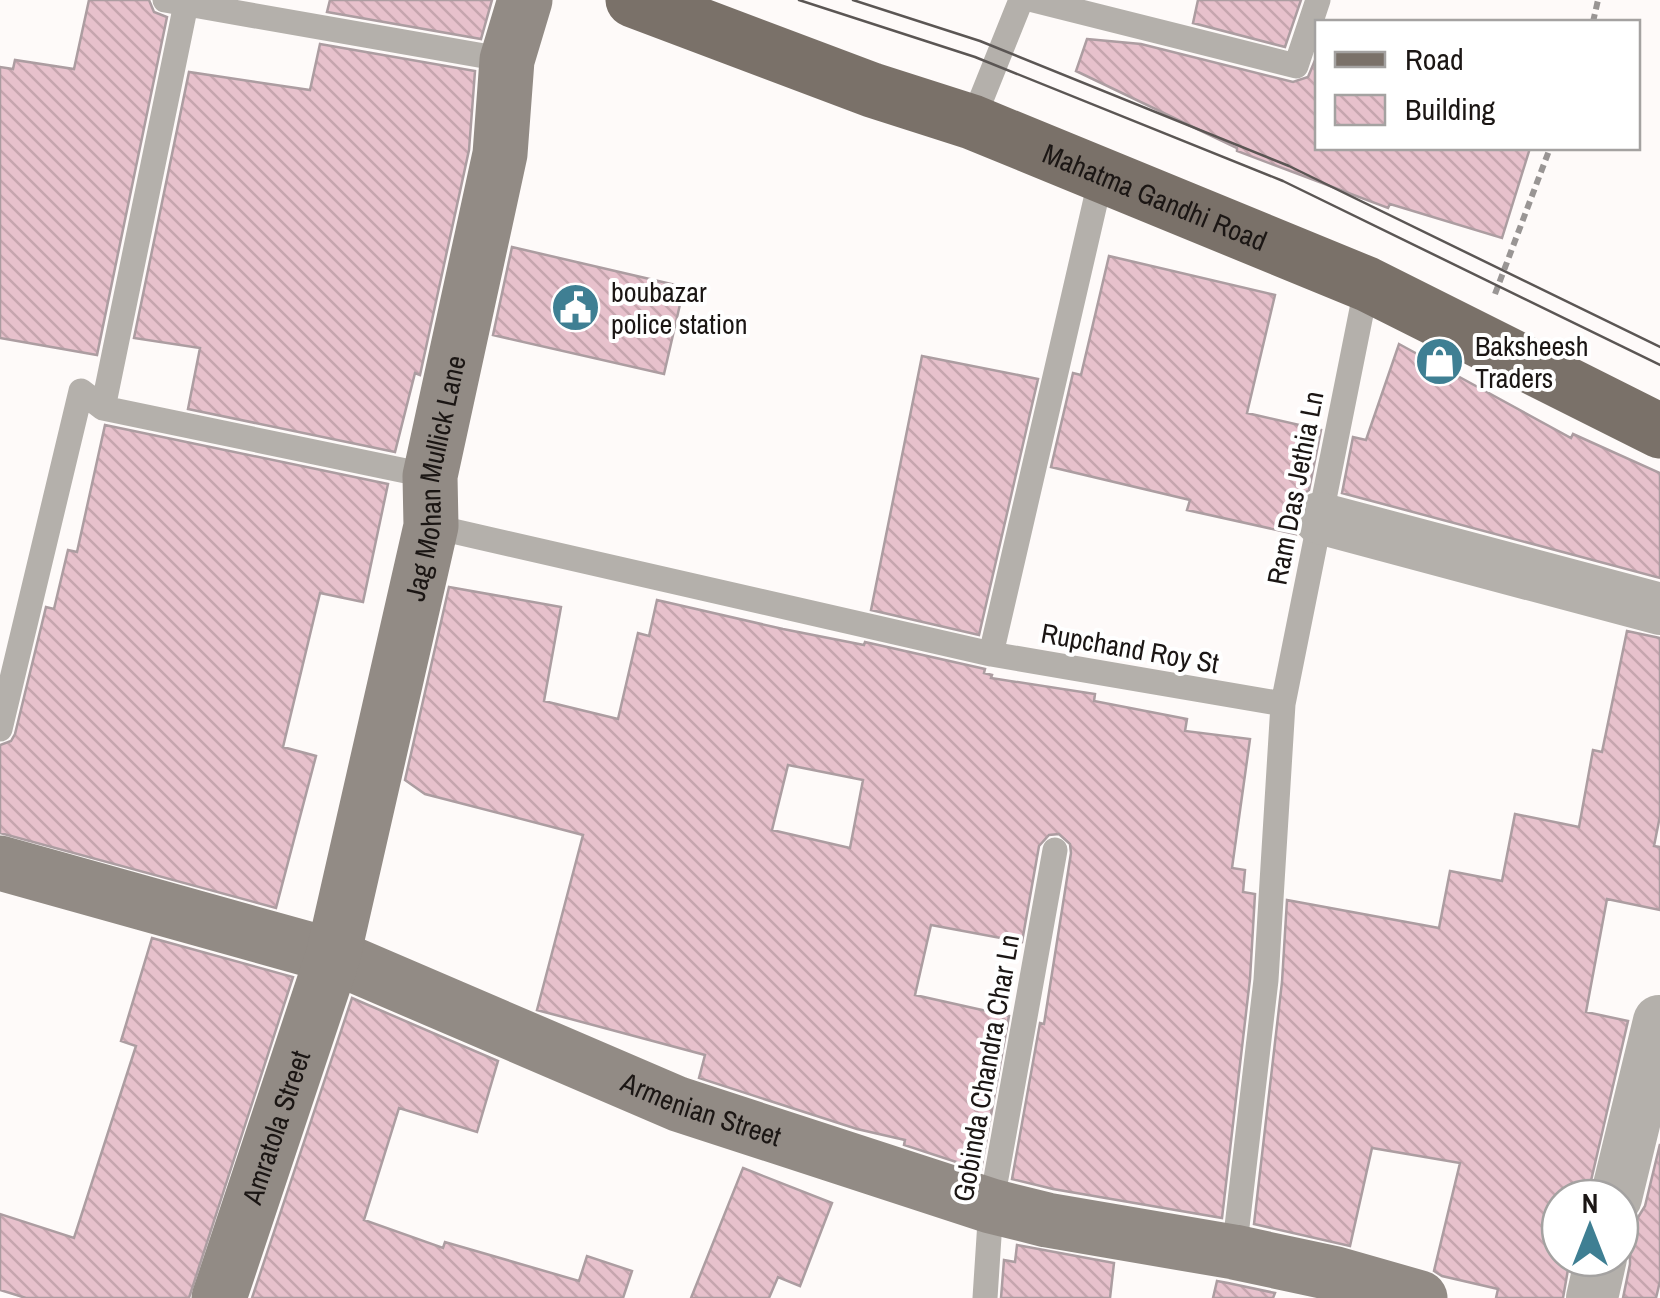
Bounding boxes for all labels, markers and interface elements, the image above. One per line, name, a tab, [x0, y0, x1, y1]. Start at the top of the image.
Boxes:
legend	[1315, 20, 1640, 150]
text: Road	[1405, 39, 1464, 79]
text: Building	[1405, 89, 1496, 129]
street label: Mahatma Gandhi Road	[1037, 134, 1273, 260]
place label: boubazar police station	[611, 273, 748, 343]
public building icon: boubazar police station	[550, 282, 602, 334]
place label: Baksheesh Traders	[1475, 327, 1589, 397]
shop icon: Baksheesh Traders	[1414, 336, 1466, 388]
street label: Jag Mohan Mullick Lane	[396, 352, 475, 604]
street label: Ram Das Jethia Ln	[1258, 388, 1332, 588]
street label: Rupchand Roy St	[1038, 614, 1222, 682]
street label: Gobinda Chandra Char Ln	[944, 931, 1028, 1205]
street label: Amratola Street	[232, 1045, 319, 1210]
street label: Armenian Street	[615, 1063, 786, 1155]
north arrow	[1540, 1178, 1640, 1278]
text: N	[1582, 1184, 1598, 1222]

